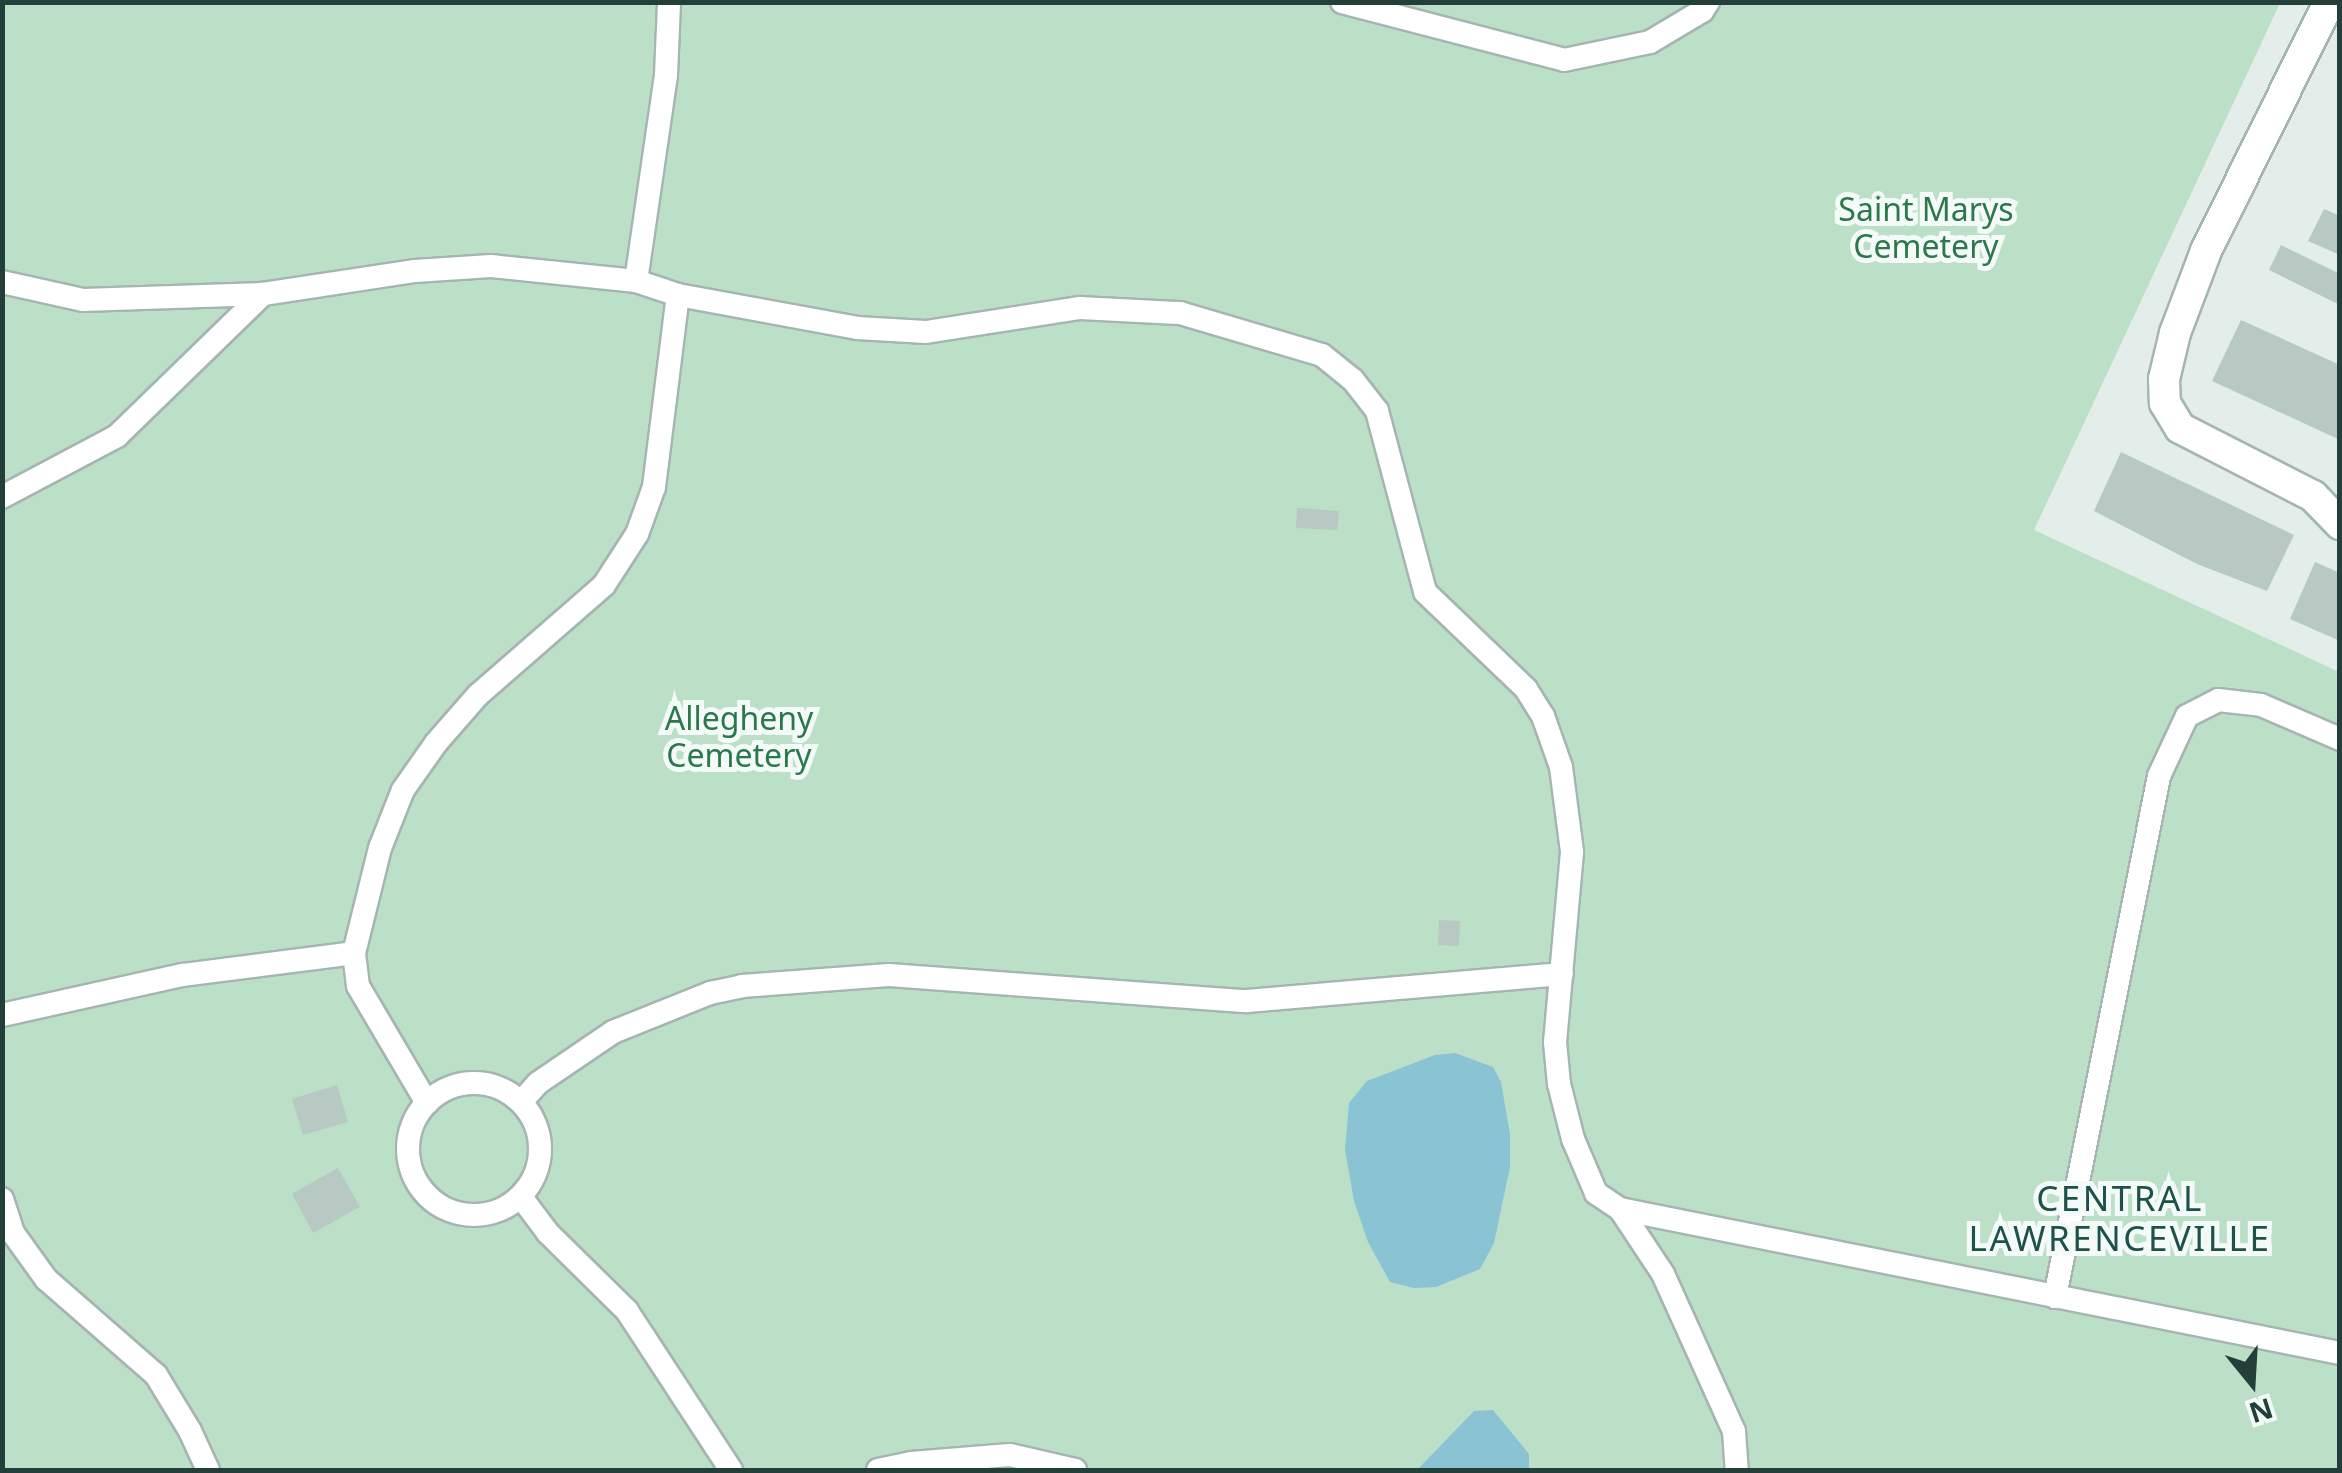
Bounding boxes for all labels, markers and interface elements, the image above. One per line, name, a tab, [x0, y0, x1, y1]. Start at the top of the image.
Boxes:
park label: Saint Marys Cemetery	[1838, 191, 2014, 266]
park label: Allegheny Cemetery	[665, 700, 813, 775]
district label: CENTRAL LAWRENCEVILLE	[1969, 1177, 2271, 1259]
north arrow	[2202, 1333, 2302, 1433]
text: N	[2245, 1390, 2278, 1433]

